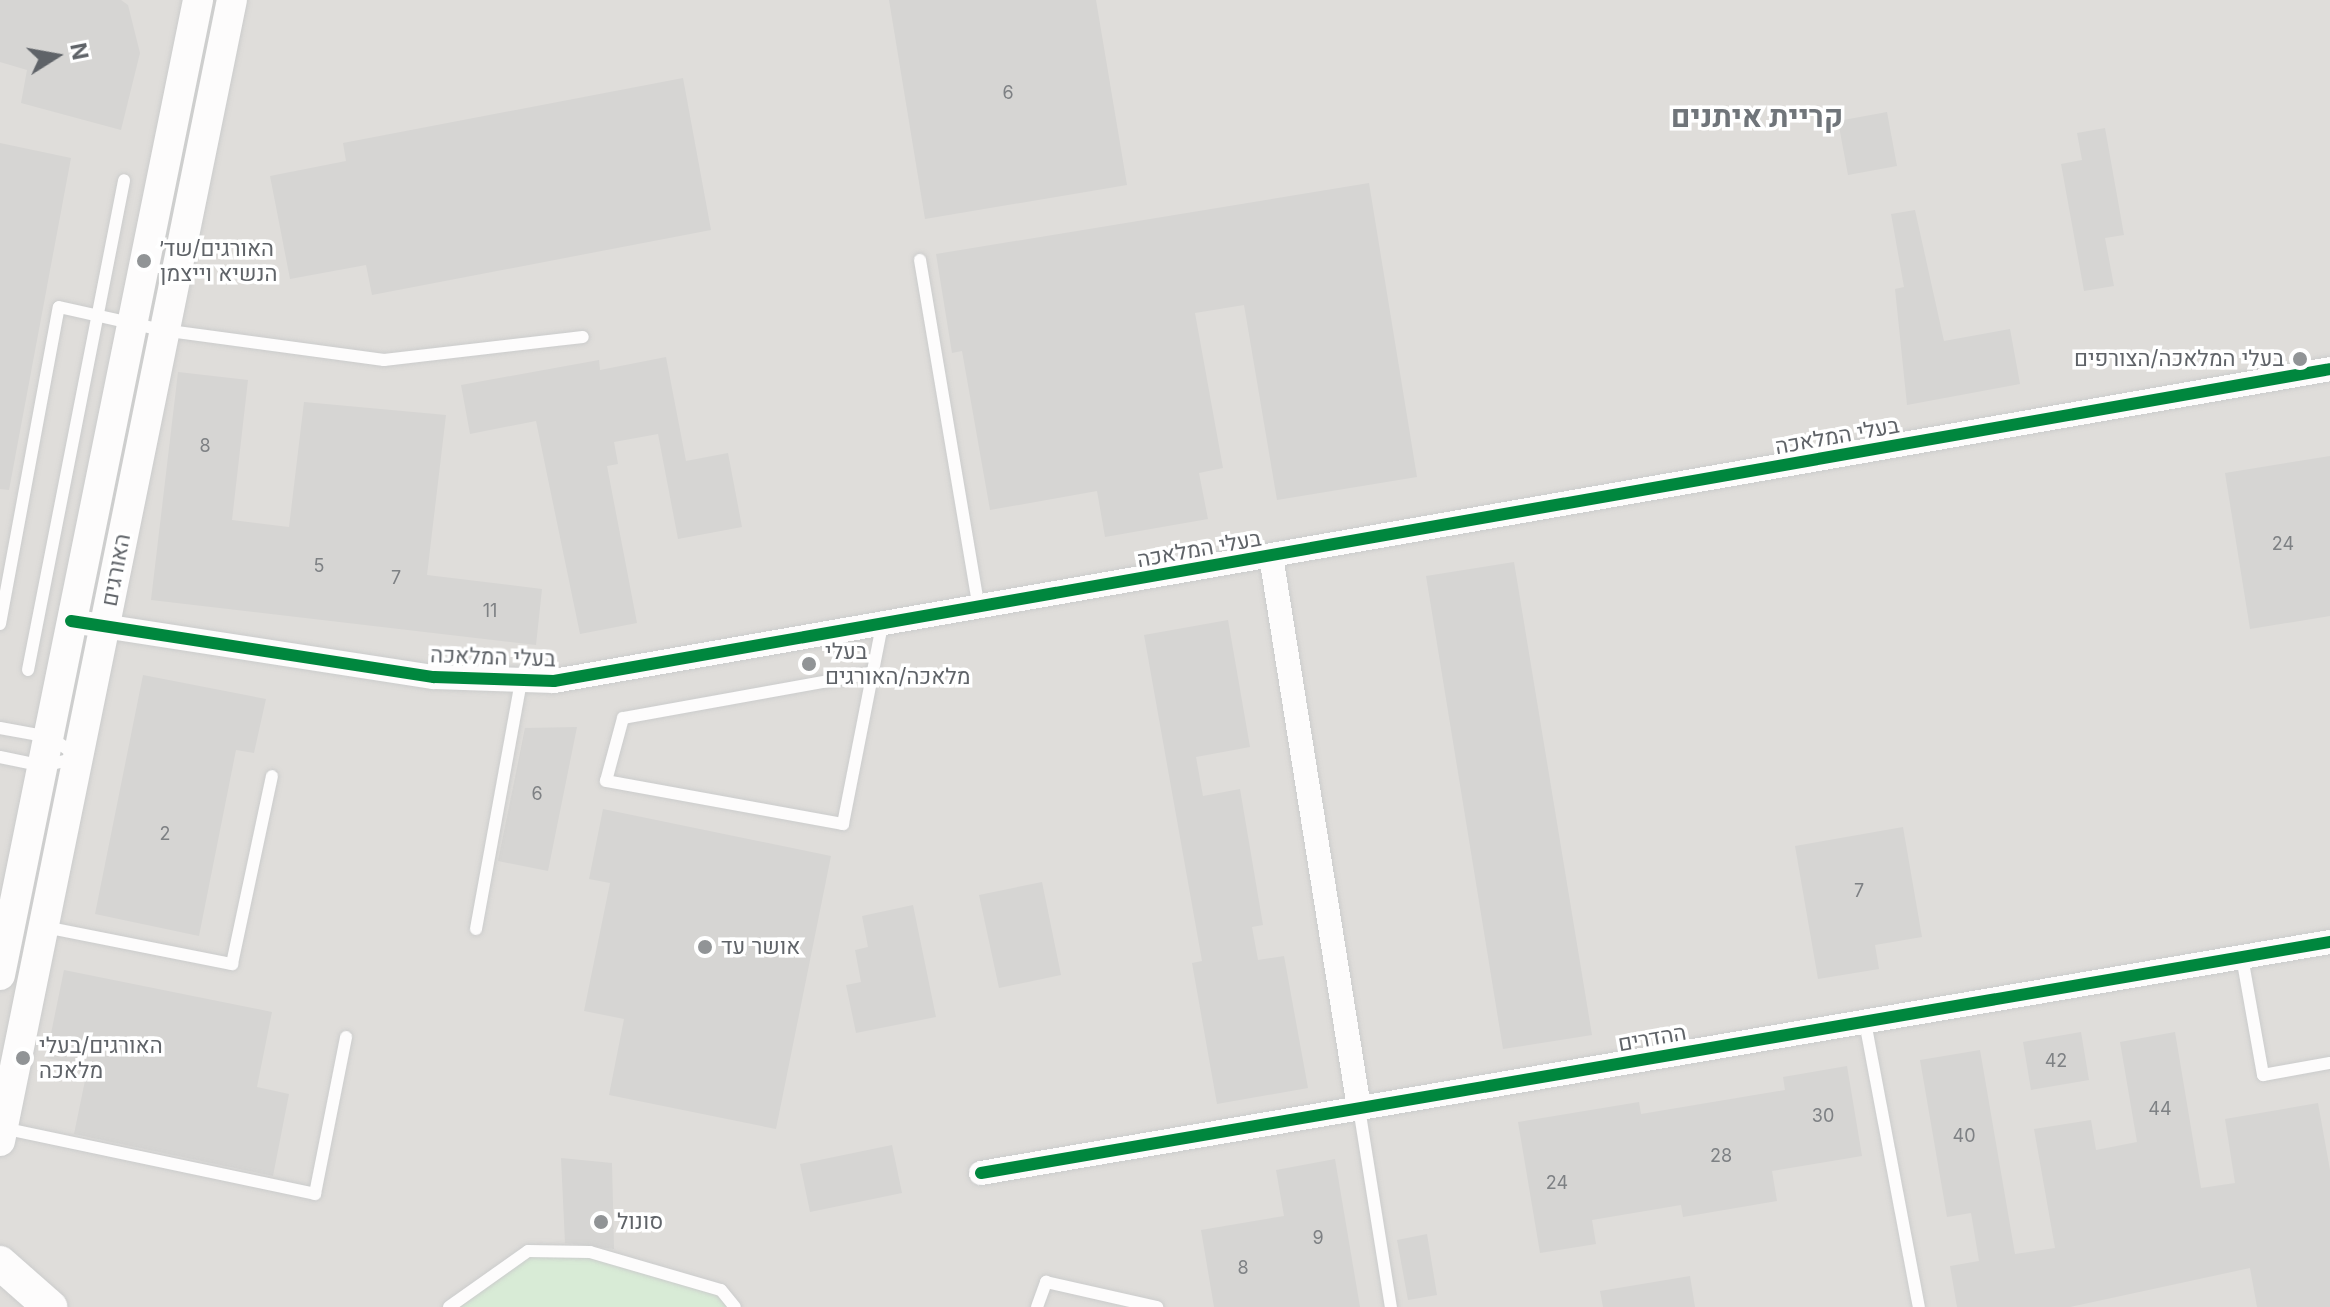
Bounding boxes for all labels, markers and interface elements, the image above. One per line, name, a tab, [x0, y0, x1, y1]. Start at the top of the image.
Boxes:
north arrow	[16, 16, 96, 96]
text: N	[65, 41, 94, 62]
house number: 6	[1002, 82, 1014, 104]
district label: קריית איתנים	[1671, 98, 1843, 134]
place label: האורגים/שד׳ הנשיא וייצמן	[160, 235, 277, 286]
marker: האורגים/שד׳ הנשיא וייצמן	[135, 252, 153, 270]
place label: בעלי המלאכה/הצורפים	[2074, 346, 2284, 372]
marker: בעלי המלאכה/הצורפים	[2291, 350, 2309, 368]
street label: בעלי המלאכה	[1773, 412, 1901, 460]
house number: 8	[199, 435, 211, 457]
street label: בעלי המלאכה	[1135, 525, 1263, 573]
street label: האורגים	[96, 531, 136, 609]
house number: 24	[2272, 533, 2294, 555]
house number: 5	[314, 555, 324, 577]
house number: 7	[391, 567, 401, 589]
house number: 11	[483, 600, 497, 622]
place label: בעלי מלאכה/האורגים	[825, 638, 971, 690]
street label: בעלי המלאכה	[430, 642, 556, 672]
marker: בעלי מלאכה/האורגים	[800, 655, 818, 673]
house number: 6	[531, 783, 543, 805]
house number: 2	[160, 823, 170, 845]
house number: 7	[1854, 880, 1864, 902]
place label: אושר עד	[721, 934, 800, 960]
marker: אושר עד	[696, 938, 714, 956]
street label: ההדרים	[1616, 1019, 1688, 1057]
place label: האורגים/בעלי מלאכה	[39, 1032, 163, 1084]
marker: האורגים/בעלי מלאכה	[14, 1049, 32, 1067]
house number: 42	[2045, 1050, 2067, 1072]
house number: 44	[2148, 1098, 2172, 1120]
house number: 30	[1812, 1105, 1834, 1127]
house number: 40	[1953, 1125, 1975, 1147]
house number: 28	[1710, 1145, 1732, 1167]
house number: 24	[1546, 1172, 1568, 1194]
place label: סונול	[617, 1209, 663, 1235]
marker: סונול	[592, 1213, 610, 1231]
house number: 9	[1312, 1227, 1324, 1249]
house number: 8	[1237, 1257, 1249, 1279]

